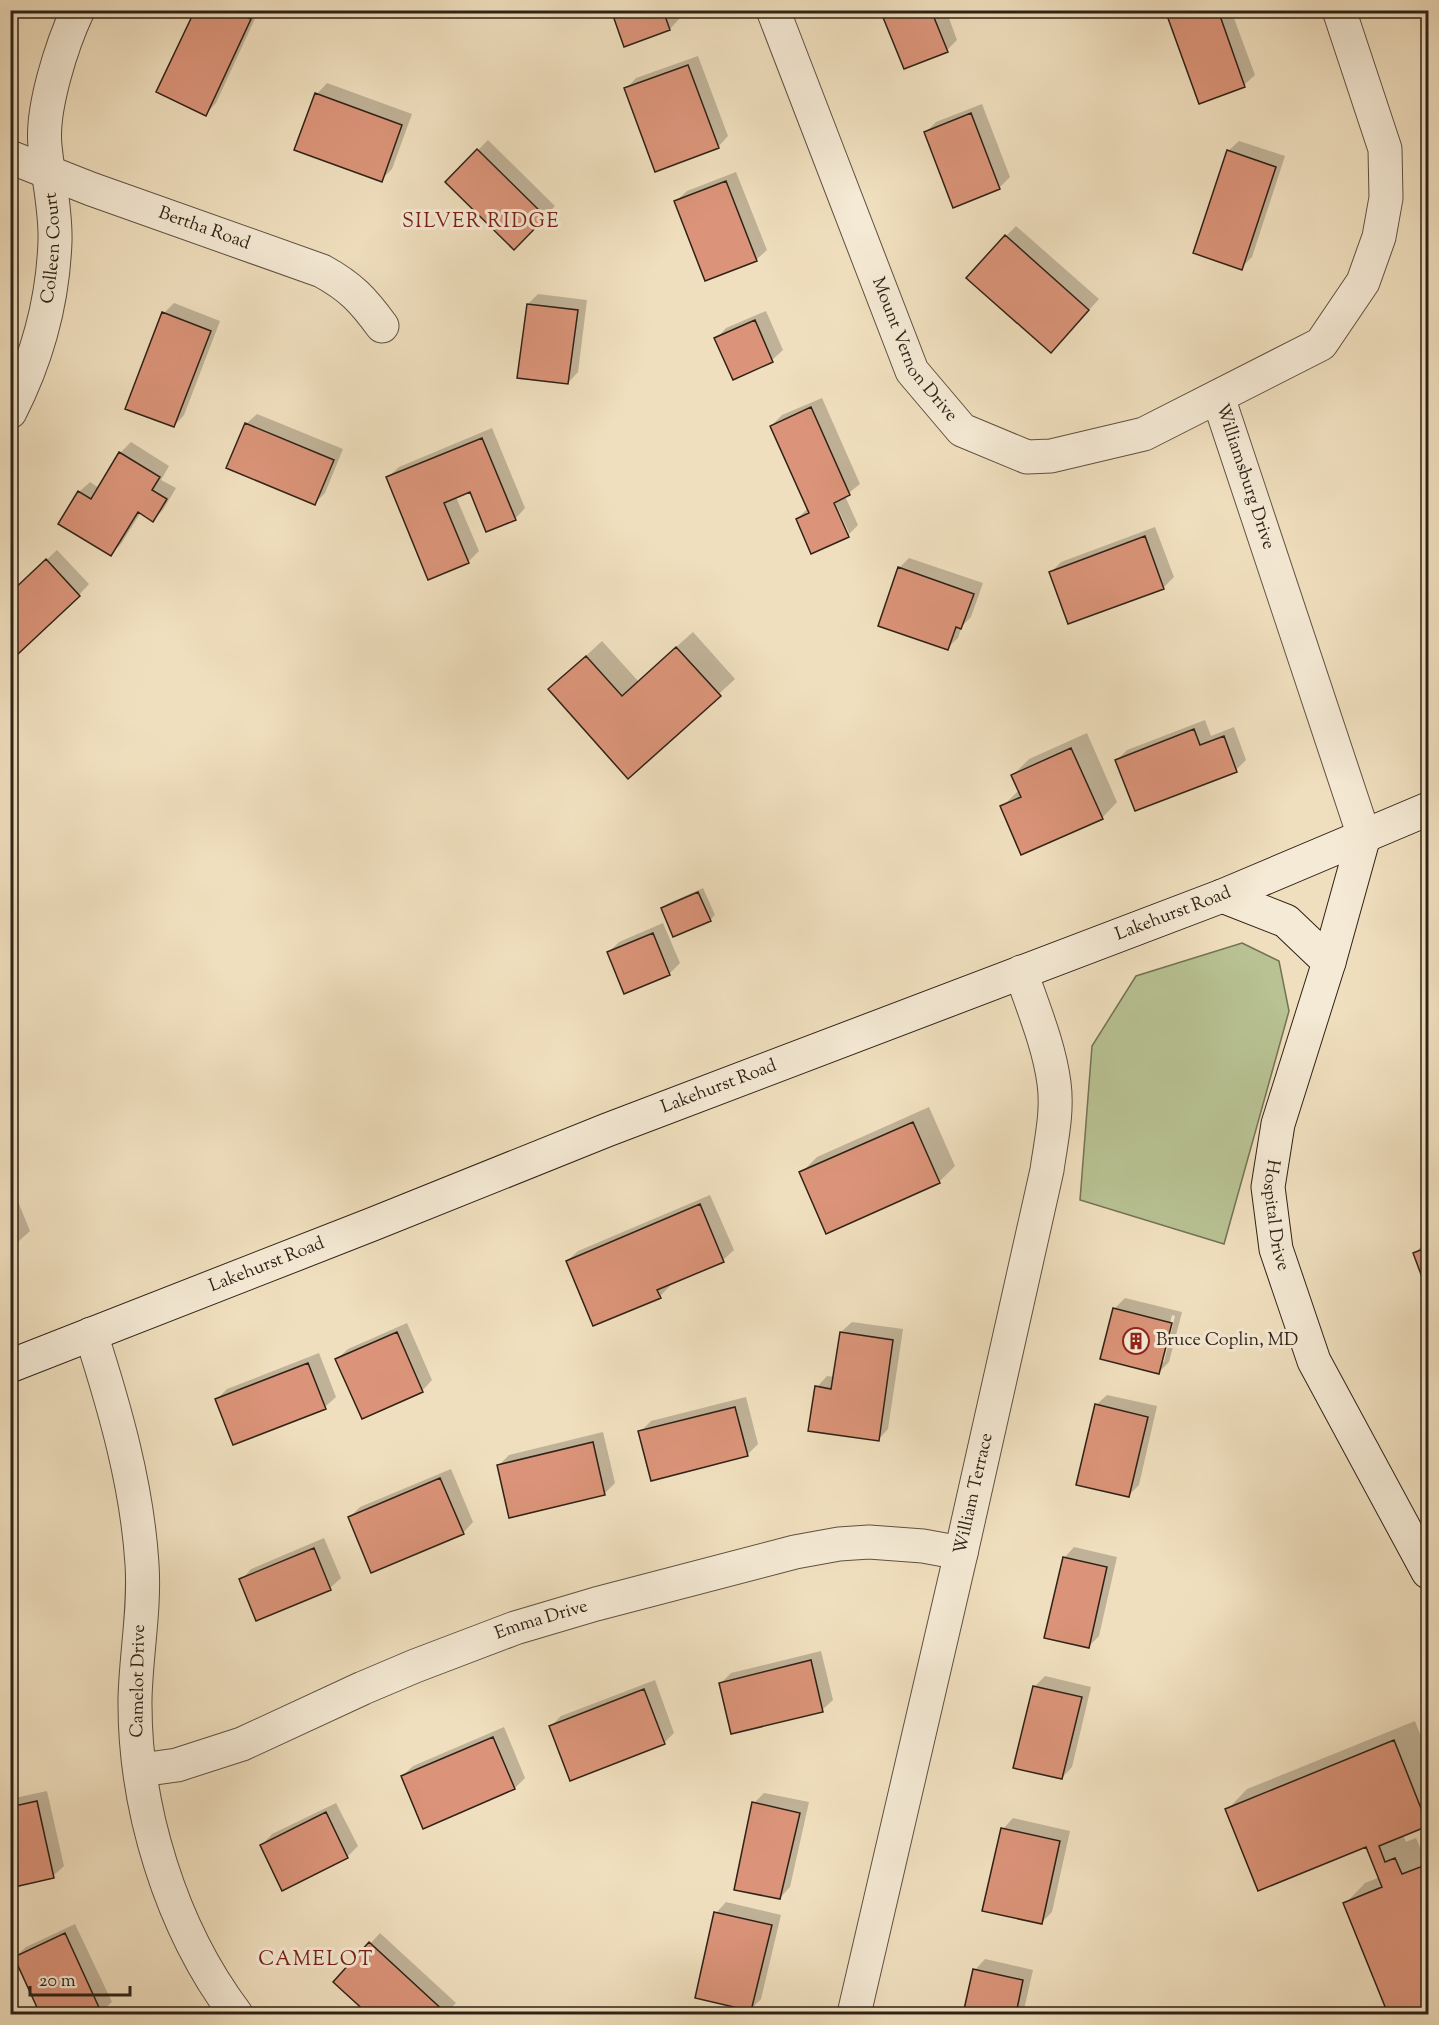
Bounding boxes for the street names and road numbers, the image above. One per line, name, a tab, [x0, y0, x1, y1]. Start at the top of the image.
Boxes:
street label: Colleen Court	[35, 191, 68, 306]
street label: Bertha Road	[154, 201, 254, 257]
street label: Mount Vernon Drive	[864, 274, 963, 428]
street label: Williamsburg Drive	[1208, 400, 1281, 553]
street label: Lakehurst Road	[1112, 881, 1235, 948]
street label: Lakehurst Road	[658, 1053, 781, 1121]
street label: Hospital Drive	[1255, 1157, 1296, 1275]
street label: Lakehurst Road	[205, 1231, 329, 1300]
street label: William Terrace	[948, 1430, 1001, 1557]
street label: Emma Drive	[491, 1594, 591, 1647]
street label: Camelot Drive	[125, 1624, 153, 1738]

